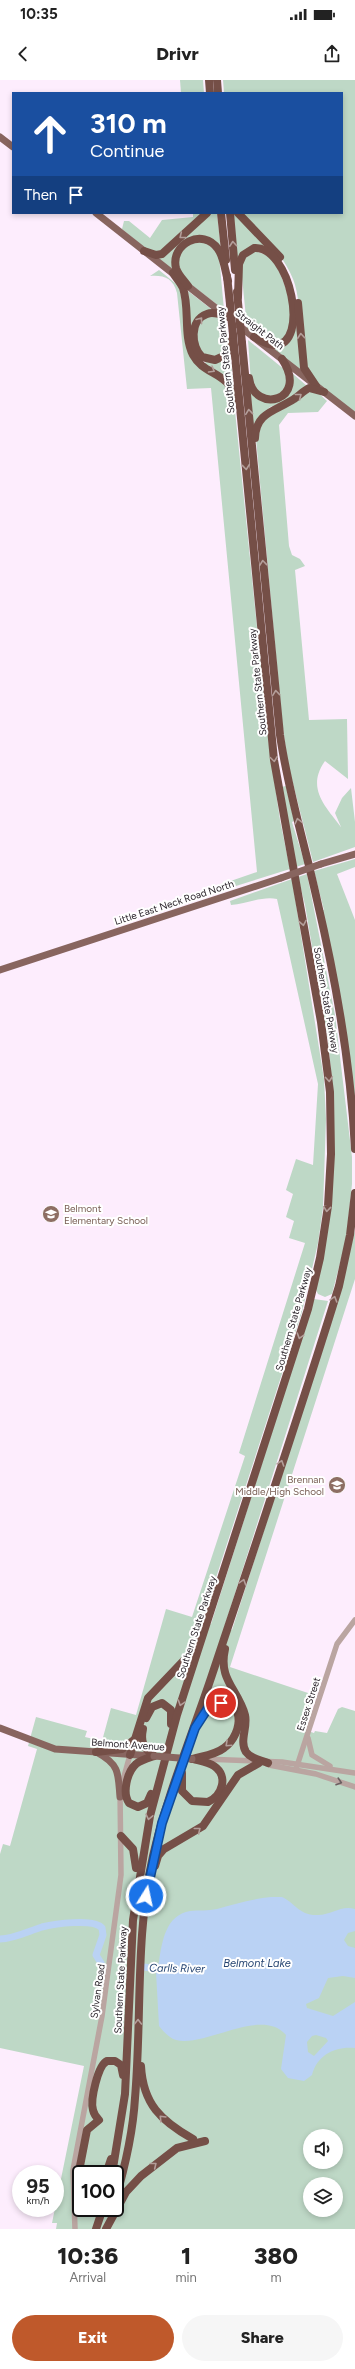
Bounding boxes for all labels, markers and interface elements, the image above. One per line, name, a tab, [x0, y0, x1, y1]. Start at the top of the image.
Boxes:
text: 10:35	[20, 5, 58, 23]
icon: back	[12, 43, 34, 65]
text: Drivr	[156, 43, 199, 65]
icon: share	[321, 43, 343, 65]
text: 310 m	[90, 106, 167, 140]
icon: ahead	[24, 108, 76, 160]
text: Continue	[90, 140, 164, 162]
icon: arrive	[65, 184, 87, 206]
text: Then	[24, 186, 57, 204]
one-way arrow	[179, 231, 186, 238]
one-way arrow	[228, 241, 237, 247]
street label: Southern State Parkway	[213, 305, 238, 414]
street label: Straight Path	[233, 306, 287, 353]
one-way arrow	[195, 318, 202, 325]
one-way arrow	[297, 333, 306, 339]
one-way arrow	[208, 366, 215, 373]
one-way arrow	[294, 393, 301, 400]
one-way arrow	[245, 409, 254, 415]
one-way arrow	[241, 464, 250, 470]
one-way arrow	[259, 560, 268, 567]
street label: Southern State Parkway	[245, 627, 270, 736]
one-way arrow	[271, 690, 280, 696]
one-way arrow	[269, 756, 278, 762]
one-way arrow	[295, 817, 303, 824]
street label: Little East Neck Road North	[113, 877, 236, 928]
one-way arrow	[299, 920, 307, 926]
street label: Southern State Parkway	[311, 946, 342, 1055]
one-way arrow	[324, 1076, 333, 1082]
place label: Belmont Elementary School	[64, 1202, 148, 1227]
school or university icon: Belmont Elementary School	[41, 1204, 61, 1224]
one-way arrow	[323, 1206, 332, 1212]
street label: Southern State Parkway	[272, 1265, 315, 1373]
one-way arrow	[330, 1296, 338, 1303]
one-way arrow	[296, 1332, 305, 1339]
one-way arrow	[277, 1460, 285, 1467]
place label: Brennan Middle/High School	[235, 1473, 324, 1498]
school or university icon: Brennan Middle/High School	[327, 1475, 347, 1495]
street label: Southern State Parkway	[174, 1573, 219, 1680]
one-way arrow	[238, 1579, 247, 1586]
street label: Essex Street	[294, 1675, 323, 1733]
pin	[204, 1686, 238, 1720]
icon: arrive	[210, 1692, 232, 1714]
one-way arrow	[177, 1700, 186, 1707]
street label: Belmont Avenue	[91, 1735, 166, 1754]
one-way arrow	[225, 1740, 233, 1747]
one-way arrow	[335, 1777, 342, 1786]
one-way arrow	[146, 1814, 154, 1820]
one-way arrow	[193, 1827, 200, 1834]
position arrow	[125, 1875, 167, 1917]
street label: Southern State Parkway	[111, 1925, 130, 2034]
water label: Belmont Lake	[223, 1957, 291, 1970]
water label: Carlls River	[149, 1962, 206, 1976]
street label: Sylvan Road	[87, 1963, 108, 2019]
one-way arrow	[134, 2019, 142, 2025]
one-way arrow	[159, 2115, 167, 2123]
map controls	[303, 2129, 343, 2217]
button: sound	[303, 2129, 343, 2169]
one-way arrow	[150, 2163, 157, 2170]
speed limit sign: 100	[72, 2165, 124, 2217]
text: 95	[26, 2174, 50, 2198]
button: layers	[303, 2177, 343, 2217]
text: km/h	[27, 2194, 49, 2207]
text: 10:36	[57, 2241, 118, 2270]
text: 1	[181, 2241, 191, 2270]
text: 380	[254, 2241, 298, 2270]
text: Arrival	[69, 2270, 106, 2285]
text: min	[176, 2270, 197, 2285]
text: m	[270, 2270, 281, 2285]
button: Exit	[12, 2315, 174, 2361]
button: Share	[182, 2315, 343, 2361]

